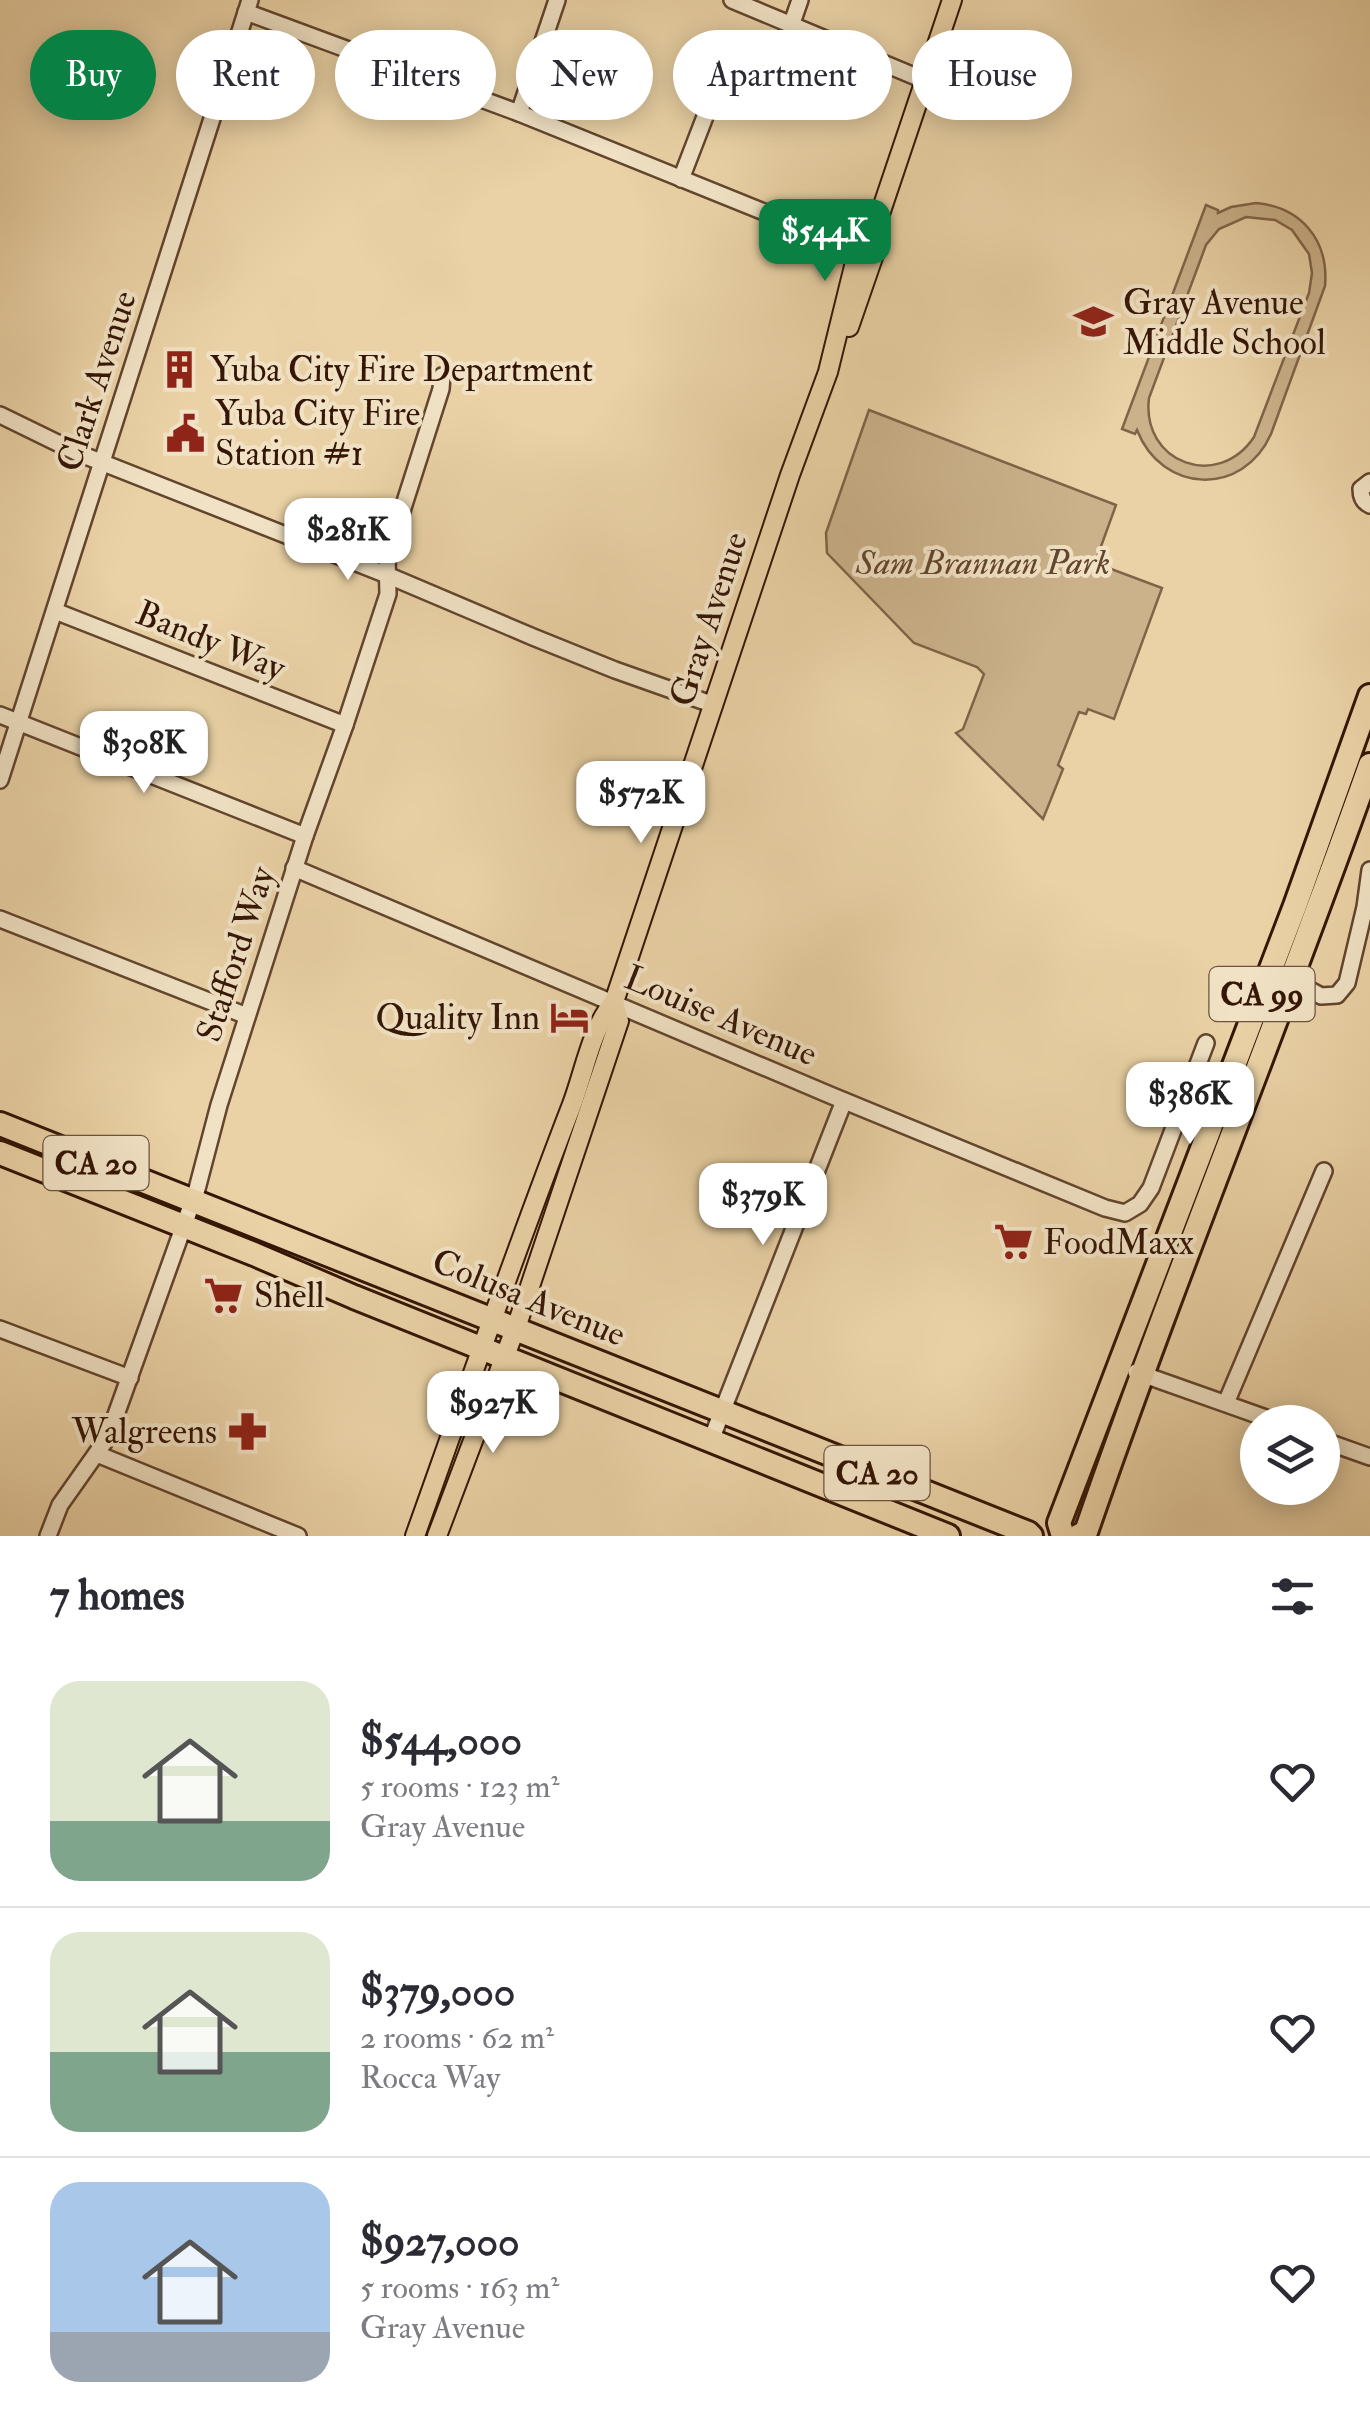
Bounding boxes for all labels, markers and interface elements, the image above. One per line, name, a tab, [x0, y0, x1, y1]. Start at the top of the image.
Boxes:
chip: Buy	[30, 30, 156, 120]
chip: Rent	[176, 30, 315, 120]
chip: Filters	[335, 30, 496, 120]
chip: New	[516, 30, 653, 120]
chip: Apartment	[673, 30, 892, 120]
chip: House	[912, 30, 1072, 120]
pin: $544K	[755, 199, 895, 284]
text: $544K	[781, 211, 869, 251]
place label: Gray Avenue Middle School	[1123, 281, 1326, 365]
street label: Clark Avenue	[47, 285, 147, 477]
school or university icon: Gray Avenue Middle School	[1072, 301, 1114, 343]
building icon: Yuba City Fire Department	[159, 348, 201, 390]
place label: Yuba City Fire Department	[210, 348, 593, 392]
place label: Yuba City Fire Station #1	[215, 392, 420, 476]
public building icon: Yuba City Fire Station #1	[164, 412, 206, 454]
pin: $281K	[278, 498, 418, 583]
text: $281K	[306, 510, 390, 550]
street label: Gray Avenue	[660, 527, 758, 712]
park label: Sam Brannan Park	[855, 541, 1110, 585]
street label: Bandy Way	[129, 591, 292, 691]
pin: $308K	[74, 711, 214, 796]
text: $308K	[102, 723, 186, 763]
pin: $572K	[571, 761, 711, 846]
text: $572K	[598, 773, 684, 813]
street label: Stafford Way	[187, 861, 285, 1047]
street label: Louise Avenue	[618, 956, 824, 1076]
road number: CA 99	[1210, 967, 1314, 1021]
place label: Quality Inn	[376, 996, 540, 1040]
hotel icon: Quality Inn	[549, 996, 591, 1038]
pin: $386K	[1120, 1062, 1260, 1147]
text: $386K	[1148, 1074, 1232, 1114]
road number: CA 20	[44, 1136, 148, 1190]
pin: $379K	[693, 1163, 833, 1248]
text: $379K	[721, 1175, 805, 1215]
supermarket icon: FoodMaxx	[992, 1221, 1034, 1263]
place label: FoodMaxx	[1043, 1221, 1195, 1265]
street label: Colusa Avenue	[426, 1239, 632, 1357]
supermarket icon: Shell	[203, 1274, 245, 1316]
place label: Shell	[254, 1274, 324, 1318]
pin: $927K	[423, 1371, 563, 1456]
text: $927K	[449, 1383, 537, 1423]
map controls	[1240, 1405, 1340, 1505]
button: layers	[1240, 1405, 1340, 1505]
place label: Walgreens	[71, 1410, 217, 1454]
pharmacy icon: Walgreens	[226, 1410, 268, 1452]
road number: CA 20	[824, 1446, 930, 1500]
icon: filters	[1265, 1569, 1320, 1624]
text: 7 homes	[50, 1570, 185, 1622]
text: $544,000	[360, 1715, 522, 1767]
icon: home	[130, 1721, 250, 1841]
icon: heart	[1265, 1754, 1320, 1809]
text: 5 rooms · 123 m²	[360, 1767, 559, 1807]
text: Gray Avenue	[360, 1807, 525, 1847]
text: $379,000	[360, 1966, 515, 2018]
icon: home	[130, 1972, 250, 2092]
icon: heart	[1265, 2005, 1320, 2060]
text: 2 rooms · 62 m²	[360, 2018, 554, 2058]
text: Rocca Way	[360, 2058, 500, 2098]
text: $927,000	[360, 2216, 520, 2268]
icon: home	[130, 2222, 250, 2342]
icon: heart	[1265, 2255, 1320, 2310]
text: 5 rooms · 163 m²	[360, 2268, 559, 2308]
text: Gray Avenue	[360, 2308, 525, 2348]

